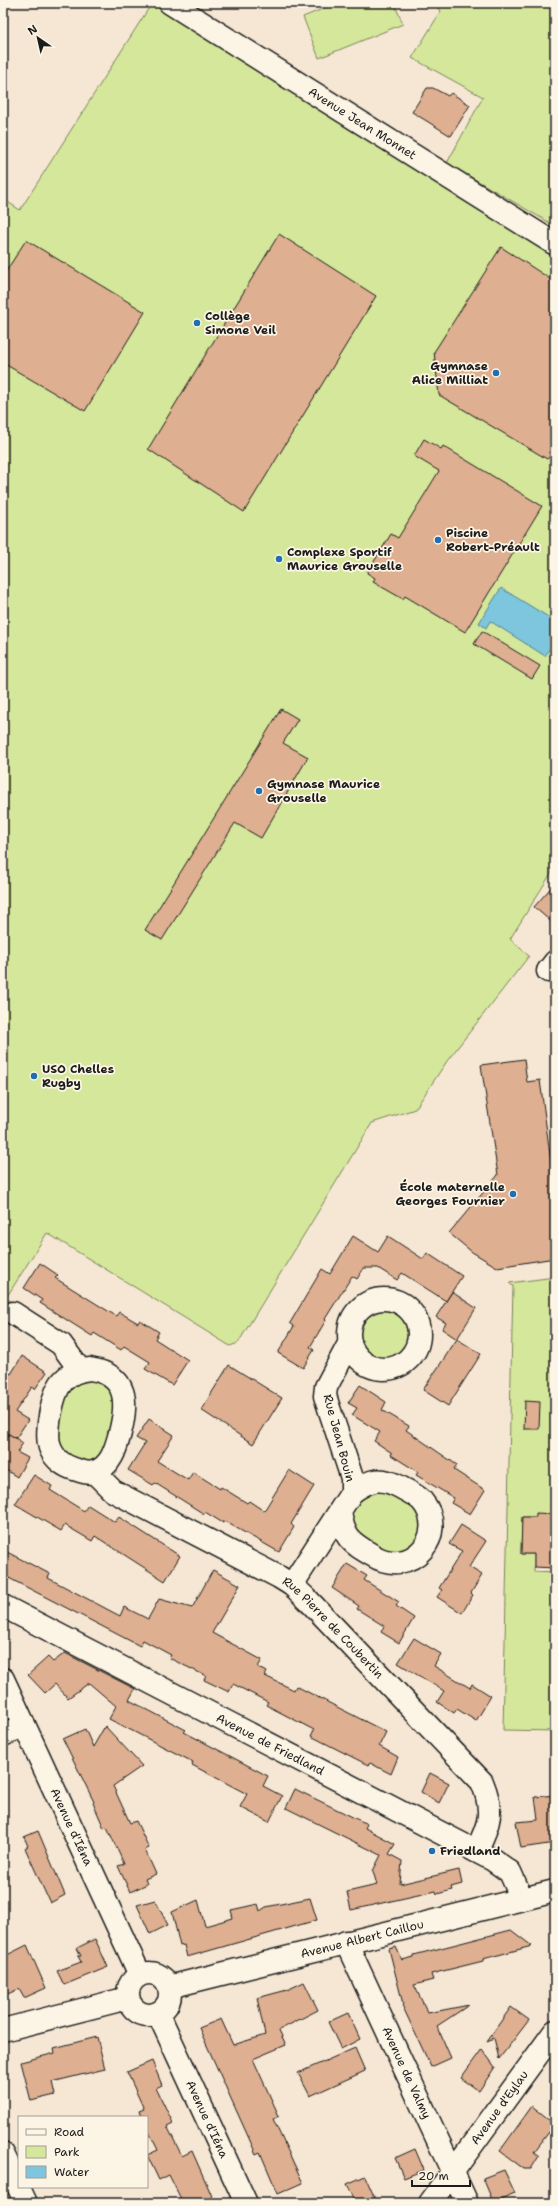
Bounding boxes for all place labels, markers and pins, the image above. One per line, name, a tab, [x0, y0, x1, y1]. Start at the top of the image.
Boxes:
place label: Collège Simone Veil	[205, 308, 276, 338]
marker: Collège Simone Veil	[192, 318, 202, 328]
place label: Gymnase Alice Milliat	[412, 358, 488, 388]
marker: Gymnase Alice Milliat	[491, 368, 501, 378]
place label: Piscine Robert-Préault	[446, 525, 540, 555]
marker: Piscine Robert-Préault	[433, 535, 443, 545]
place label: Complexe Sportif Maurice Grouselle	[287, 544, 402, 574]
marker: Complexe Sportif Maurice Grouselle	[274, 554, 284, 564]
place label: Gymnase Maurice Grouselle	[267, 776, 380, 806]
marker: Gymnase Maurice Grouselle	[254, 786, 264, 796]
place label: USO Chelles Rugby	[42, 1061, 114, 1091]
marker: USO Chelles Rugby	[29, 1071, 39, 1081]
place label: École maternelle Georges Fournier	[395, 1179, 506, 1209]
marker: École maternelle Georges Fournier	[508, 1189, 518, 1199]
place label: Friedland	[440, 1843, 500, 1859]
marker: Friedland	[427, 1846, 437, 1856]

